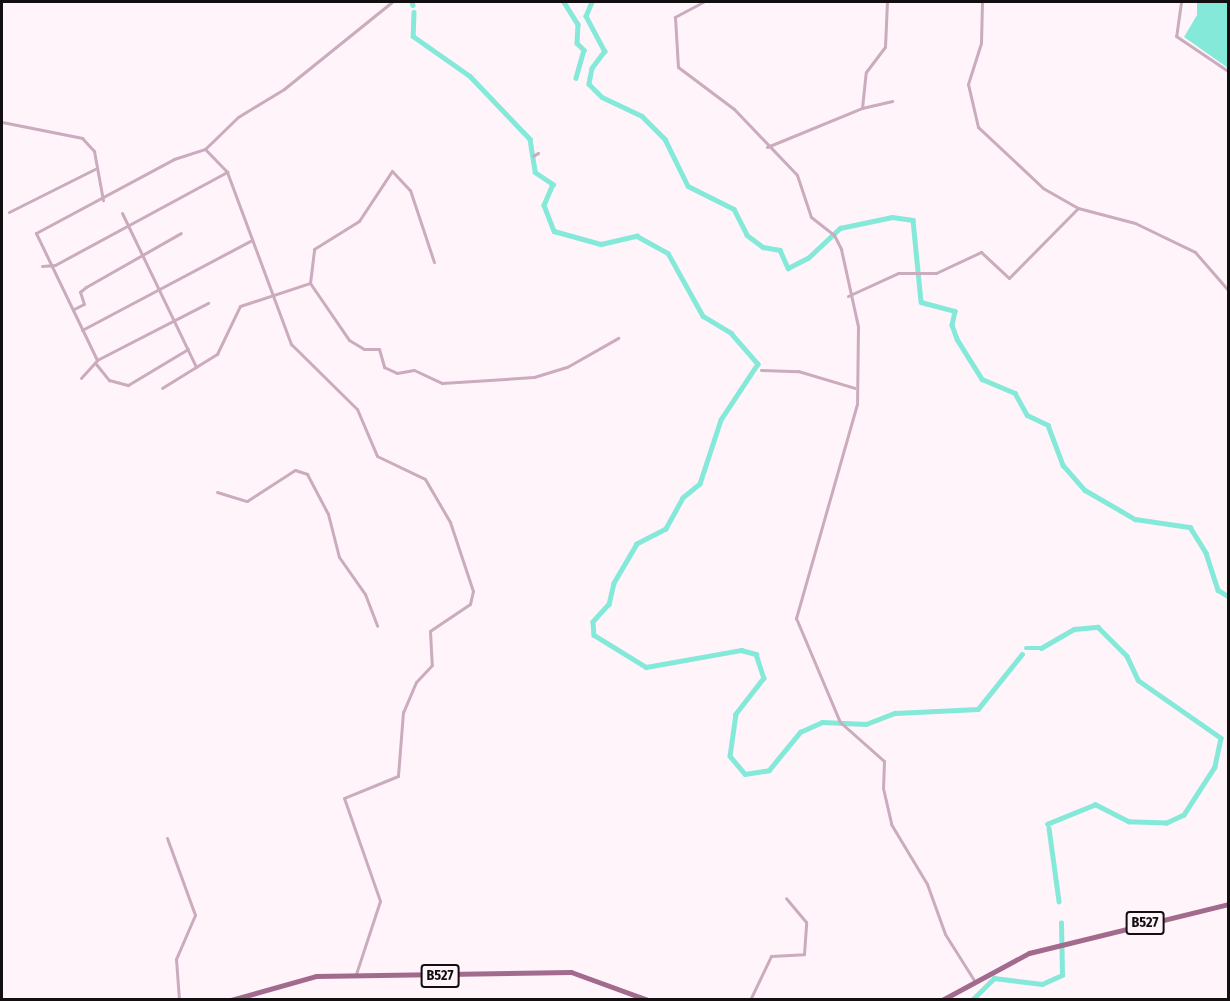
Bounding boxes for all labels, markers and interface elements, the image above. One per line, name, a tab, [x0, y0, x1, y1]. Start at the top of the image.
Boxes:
road number: B527	[1126, 912, 1164, 934]
road number: B527	[420, 965, 460, 987]

